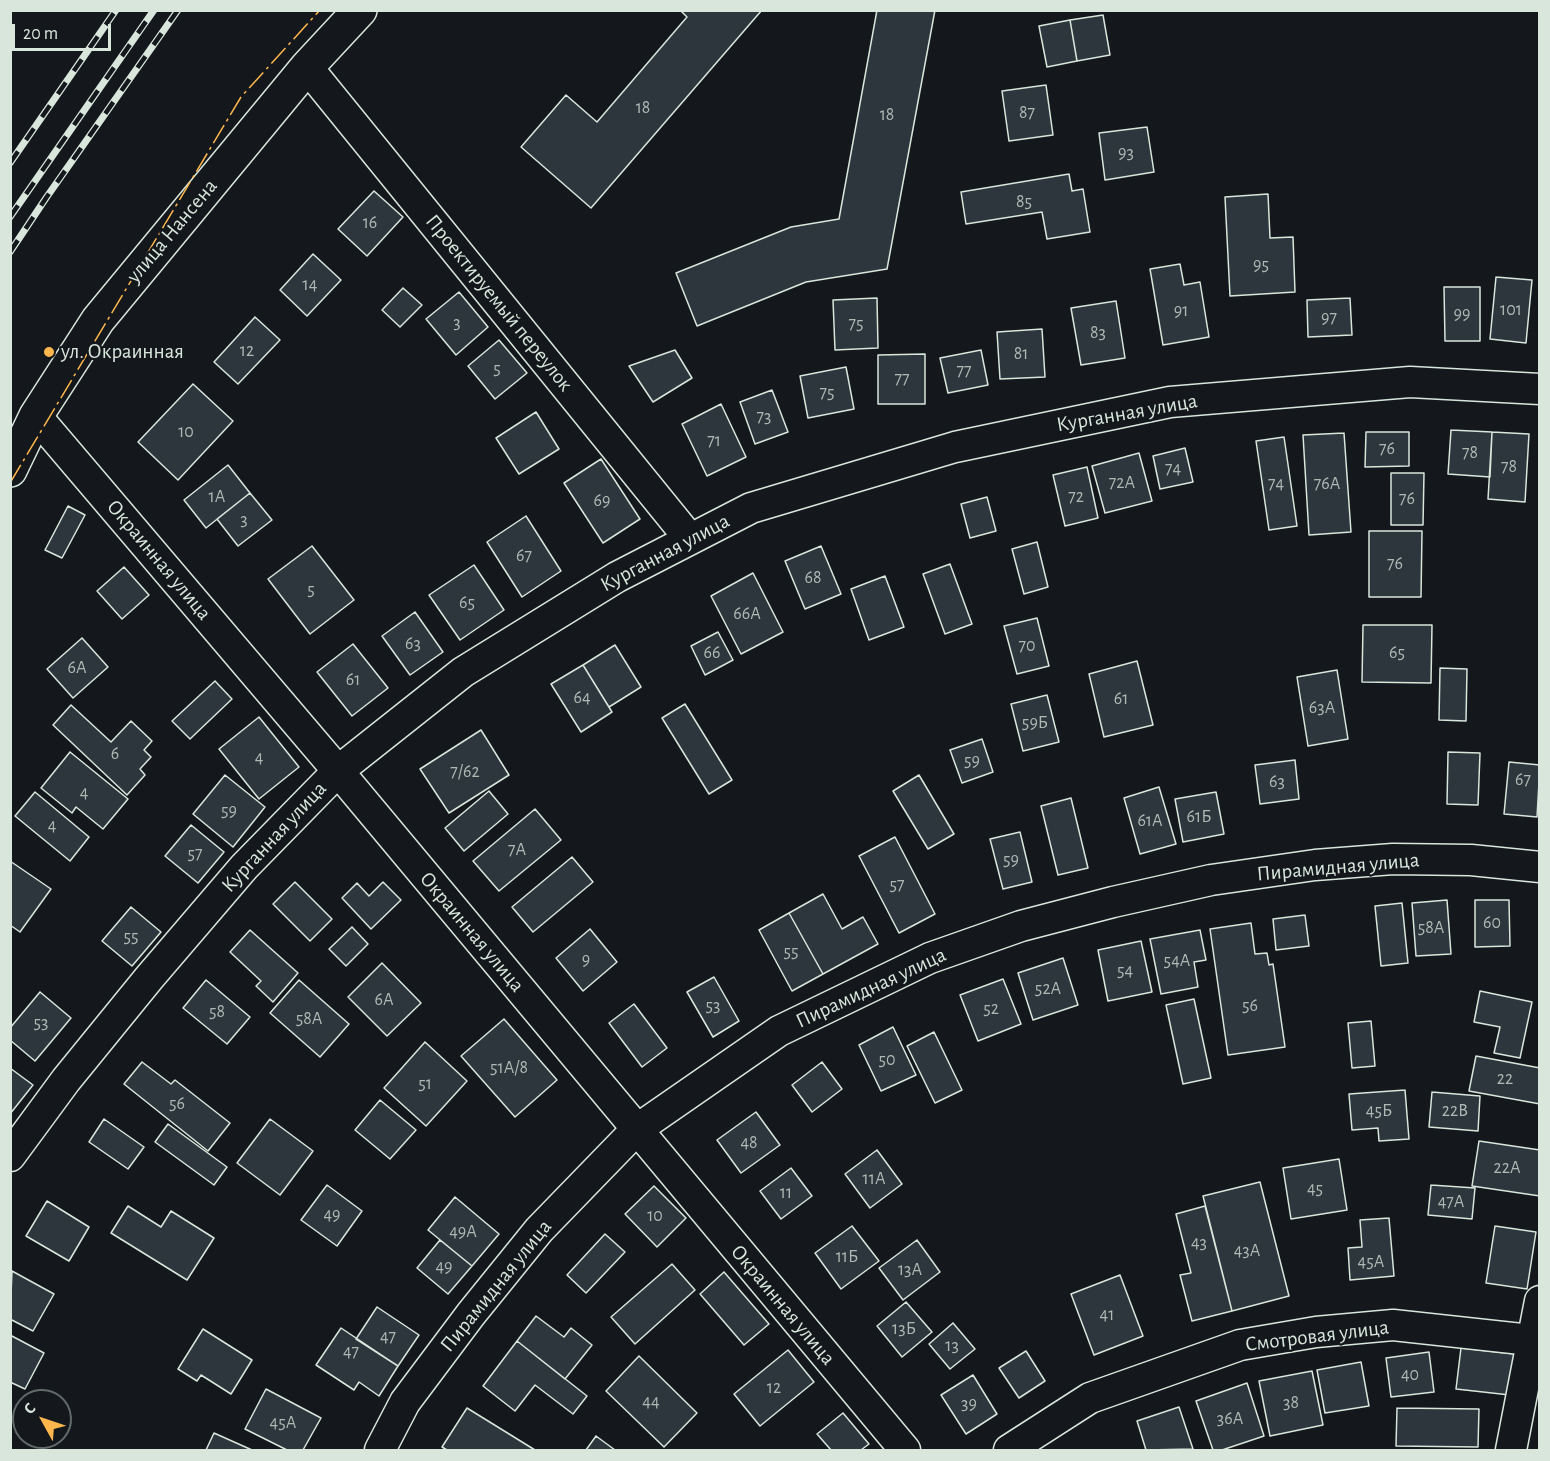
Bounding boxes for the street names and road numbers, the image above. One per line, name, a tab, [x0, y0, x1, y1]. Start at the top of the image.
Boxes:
street label: улица Нансена	[121, 174, 223, 288]
street label: Проектируемый переулок	[420, 209, 578, 397]
street label: Курганная улица	[1055, 388, 1199, 438]
street label: Окраинная улица	[101, 495, 217, 625]
street label: Курганная улица	[596, 508, 734, 598]
street label: Курганная улица	[216, 776, 332, 898]
street label: Пирамидная улица	[1256, 847, 1420, 887]
street label: Окраинная улица	[414, 867, 530, 997]
street label: Пирамидная улица	[792, 942, 950, 1034]
street label: Пирамидная улица	[435, 1215, 557, 1357]
street label: Окраинная улица	[725, 1240, 841, 1370]
street label: Смотровая улица	[1244, 1315, 1390, 1357]

